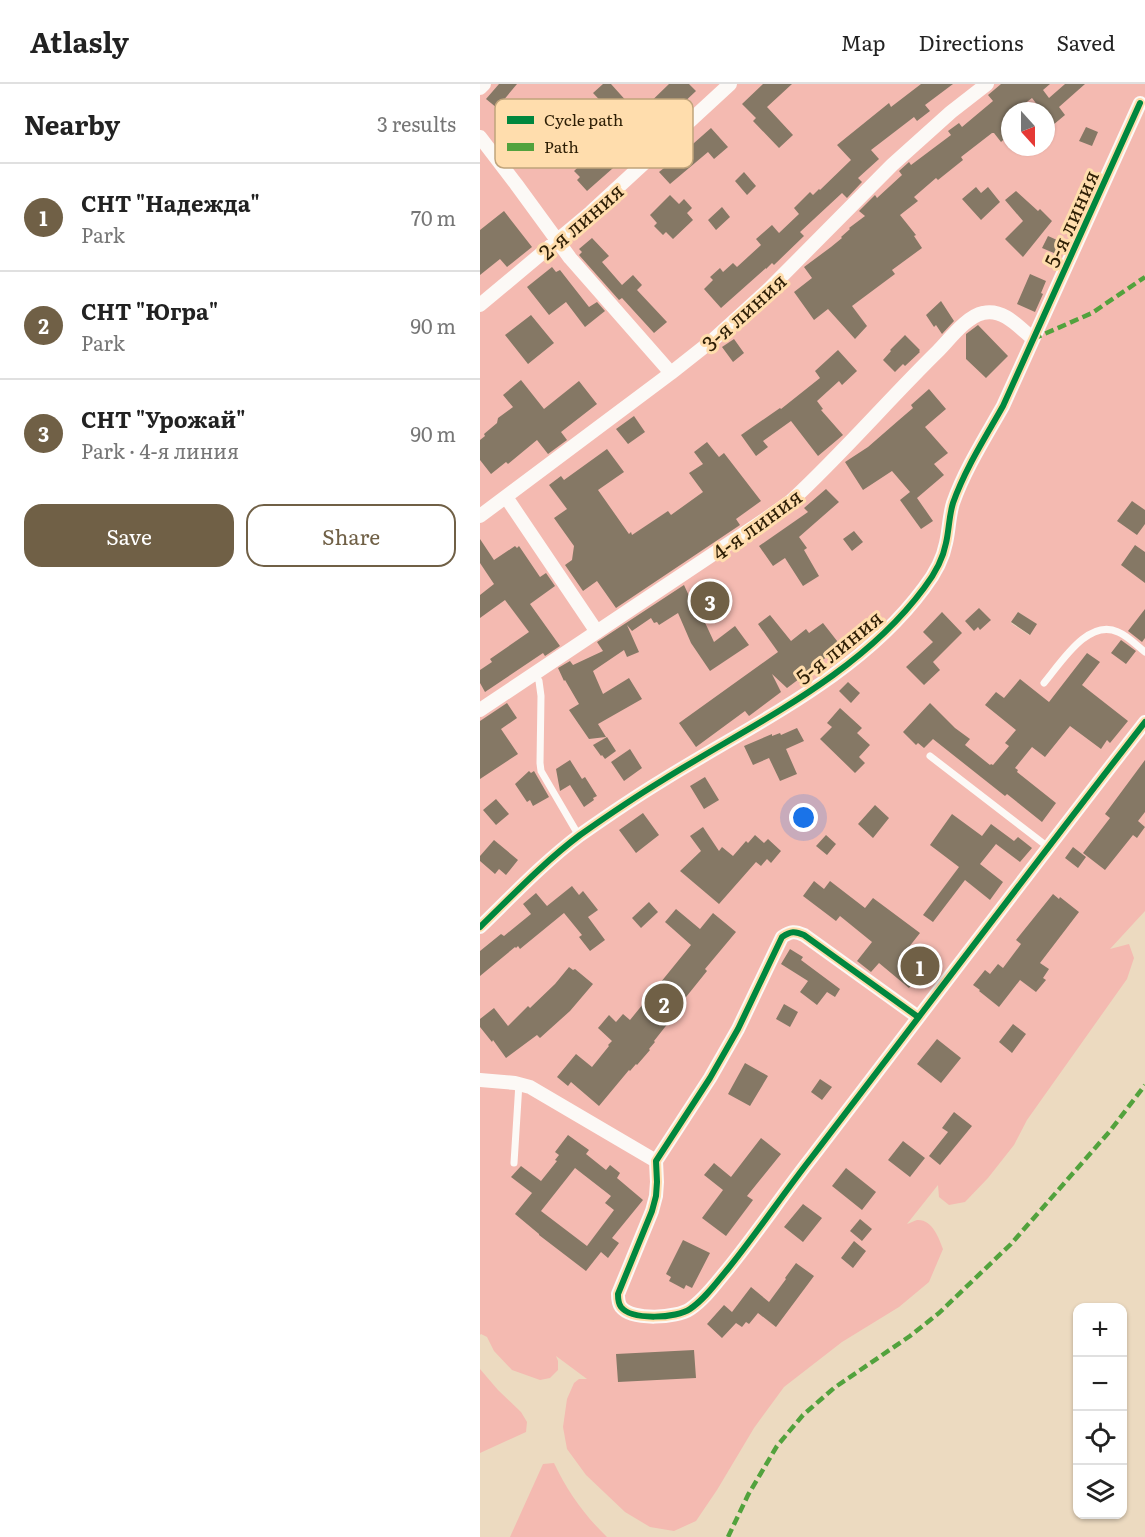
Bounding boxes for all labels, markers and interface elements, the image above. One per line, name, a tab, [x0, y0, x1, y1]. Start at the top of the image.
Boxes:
text: Atlasly	[30, 20, 129, 62]
text: Map	[841, 26, 886, 57]
text: Directions	[919, 26, 1024, 57]
text: Saved	[1057, 26, 1115, 57]
legend	[495, 99, 693, 168]
north arrow	[1001, 102, 1055, 156]
text: Nearby	[24, 104, 120, 143]
text: Cycle path	[544, 107, 624, 131]
text: 3 results	[377, 108, 456, 138]
text: Path	[544, 134, 579, 158]
street label: 5-я линия	[1035, 164, 1105, 272]
street label: 2-я линия	[531, 174, 629, 266]
text: СНТ "Надежда"	[81, 186, 260, 219]
text: 1	[39, 202, 48, 232]
text: 70 m	[411, 202, 456, 232]
text: Park	[81, 219, 125, 249]
street label: 3-я линия	[694, 265, 792, 357]
text: СНТ "Югра"	[81, 294, 218, 327]
text: 2	[38, 310, 49, 340]
text: 90 m	[411, 310, 456, 340]
text: Park	[81, 327, 125, 357]
text: СНТ "Урожай"	[81, 402, 246, 435]
text: 3	[38, 418, 49, 448]
text: 90 m	[411, 418, 456, 448]
text: Park · 4-я линия	[81, 435, 239, 465]
street label: 4-я линия	[705, 480, 807, 566]
button: Save	[24, 504, 234, 567]
button: Share	[246, 504, 456, 567]
pin: 3	[690, 578, 730, 624]
street label: 5-я линия	[788, 601, 888, 691]
your location	[789, 803, 818, 832]
pin: 1	[900, 944, 940, 988]
pin: 2	[644, 980, 684, 1026]
map controls	[1073, 1303, 1127, 1519]
button: +	[1073, 1303, 1127, 1357]
button: −	[1073, 1357, 1127, 1411]
button: locate	[1073, 1411, 1127, 1465]
button: layers	[1073, 1465, 1127, 1519]

